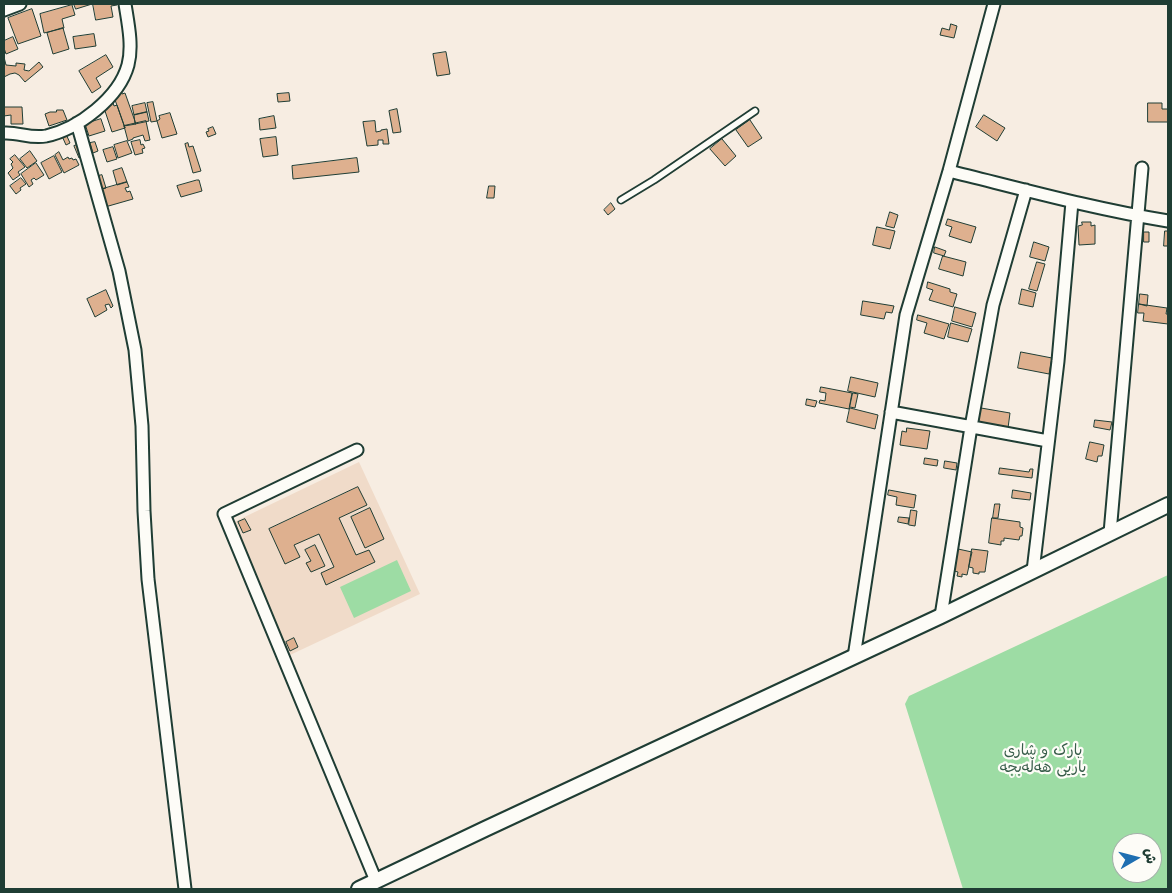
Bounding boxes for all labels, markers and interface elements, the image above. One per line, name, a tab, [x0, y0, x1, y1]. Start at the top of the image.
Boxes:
park label: پارک و شاری یاریی ھەڵەبجە	[1000, 742, 1086, 777]
north arrow	[1112, 833, 1162, 883]
text: ش	[1140, 847, 1163, 865]

